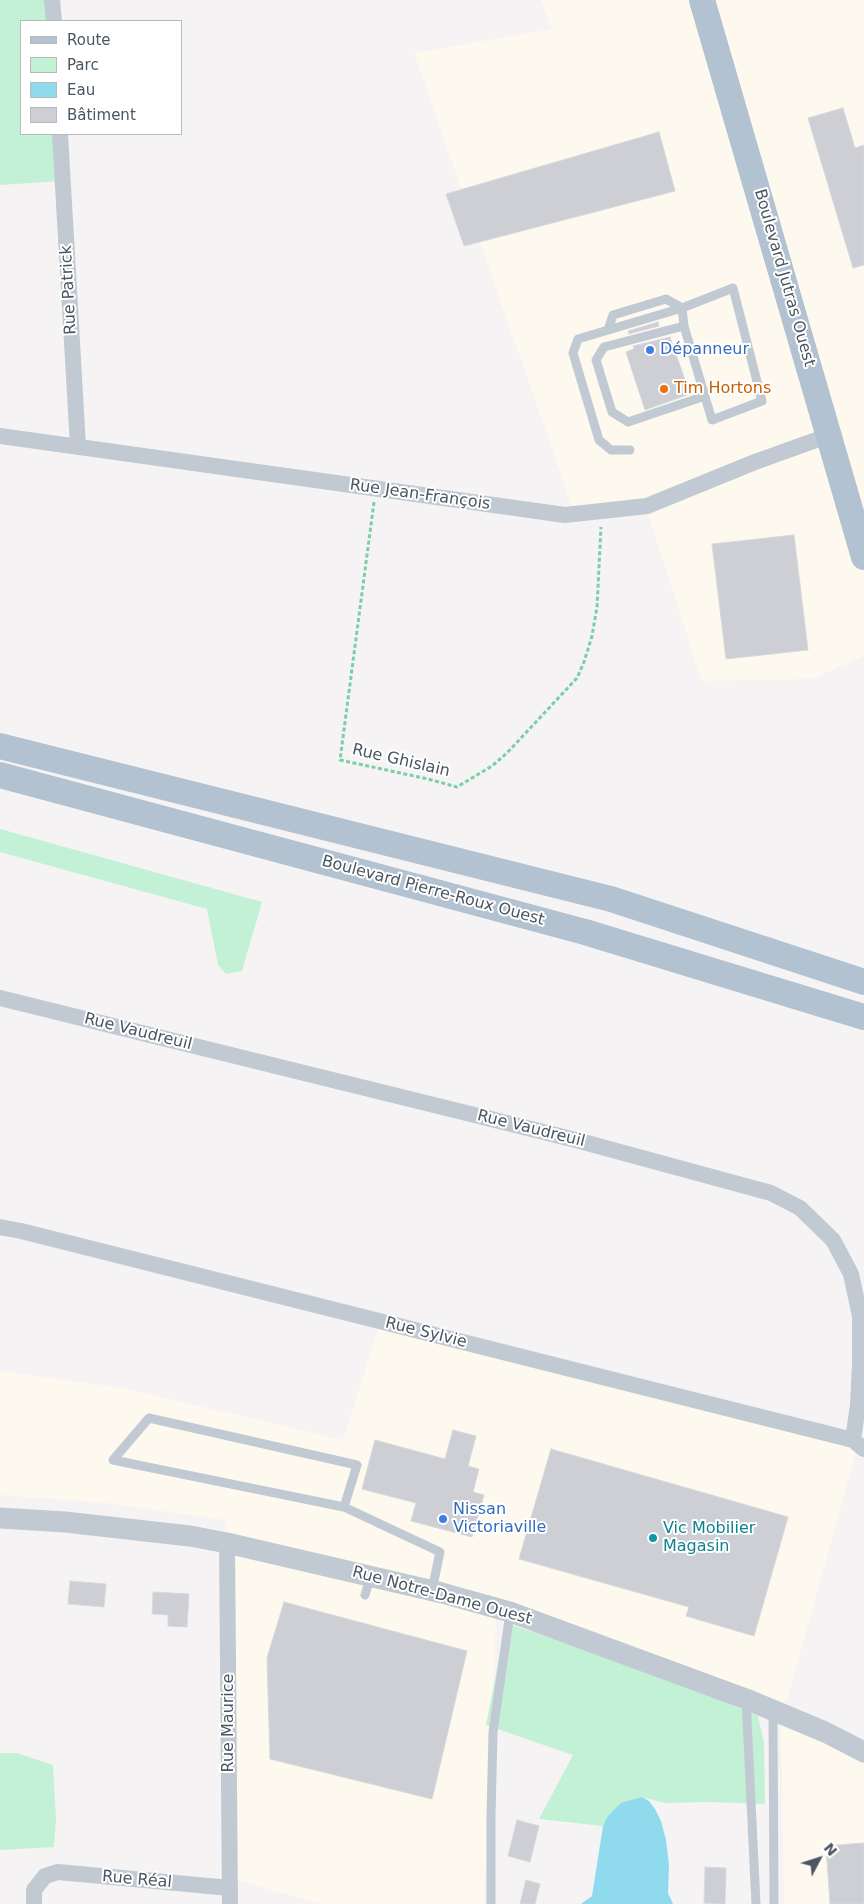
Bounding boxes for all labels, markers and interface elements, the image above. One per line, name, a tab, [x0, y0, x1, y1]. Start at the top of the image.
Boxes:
legend	[20, 20, 182, 135]
text: Route	[67, 31, 111, 49]
text: Parc	[67, 56, 99, 74]
text: Eau	[67, 81, 95, 99]
text: Bâtiment	[67, 106, 136, 124]
street label: Boulevard Jutras Ouest	[749, 187, 819, 369]
street label: Rue Patrick	[57, 245, 81, 335]
place label: Dépanneur	[660, 340, 749, 360]
marker: Dépanneur	[644, 344, 656, 356]
place label: Tim Hortons	[674, 379, 771, 399]
marker: Tim Hortons	[658, 383, 670, 395]
street label: Rue Jean-François	[349, 476, 491, 514]
street label: Rue Ghislain	[350, 740, 452, 782]
street label: Boulevard Pierre-Roux Ouest	[320, 852, 546, 930]
street label: Rue Vaudreuil	[82, 1009, 194, 1055]
street label: Rue Vaudreuil	[475, 1106, 587, 1152]
street label: Rue Sylvie	[383, 1314, 469, 1352]
place label: Nissan Victoriaville	[453, 1500, 546, 1538]
marker: Nissan Victoriaville	[437, 1513, 449, 1525]
place label: Vic Mobilier Magasin	[663, 1519, 755, 1557]
marker: Vic Mobilier Magasin	[647, 1532, 659, 1544]
street label: Rue Notre-Dame Ouest	[350, 1563, 534, 1629]
street label: Rue Maurice	[219, 1674, 239, 1772]
north arrow	[794, 1834, 844, 1884]
text: N	[821, 1840, 840, 1859]
street label: Rue Réal	[101, 1867, 173, 1893]

